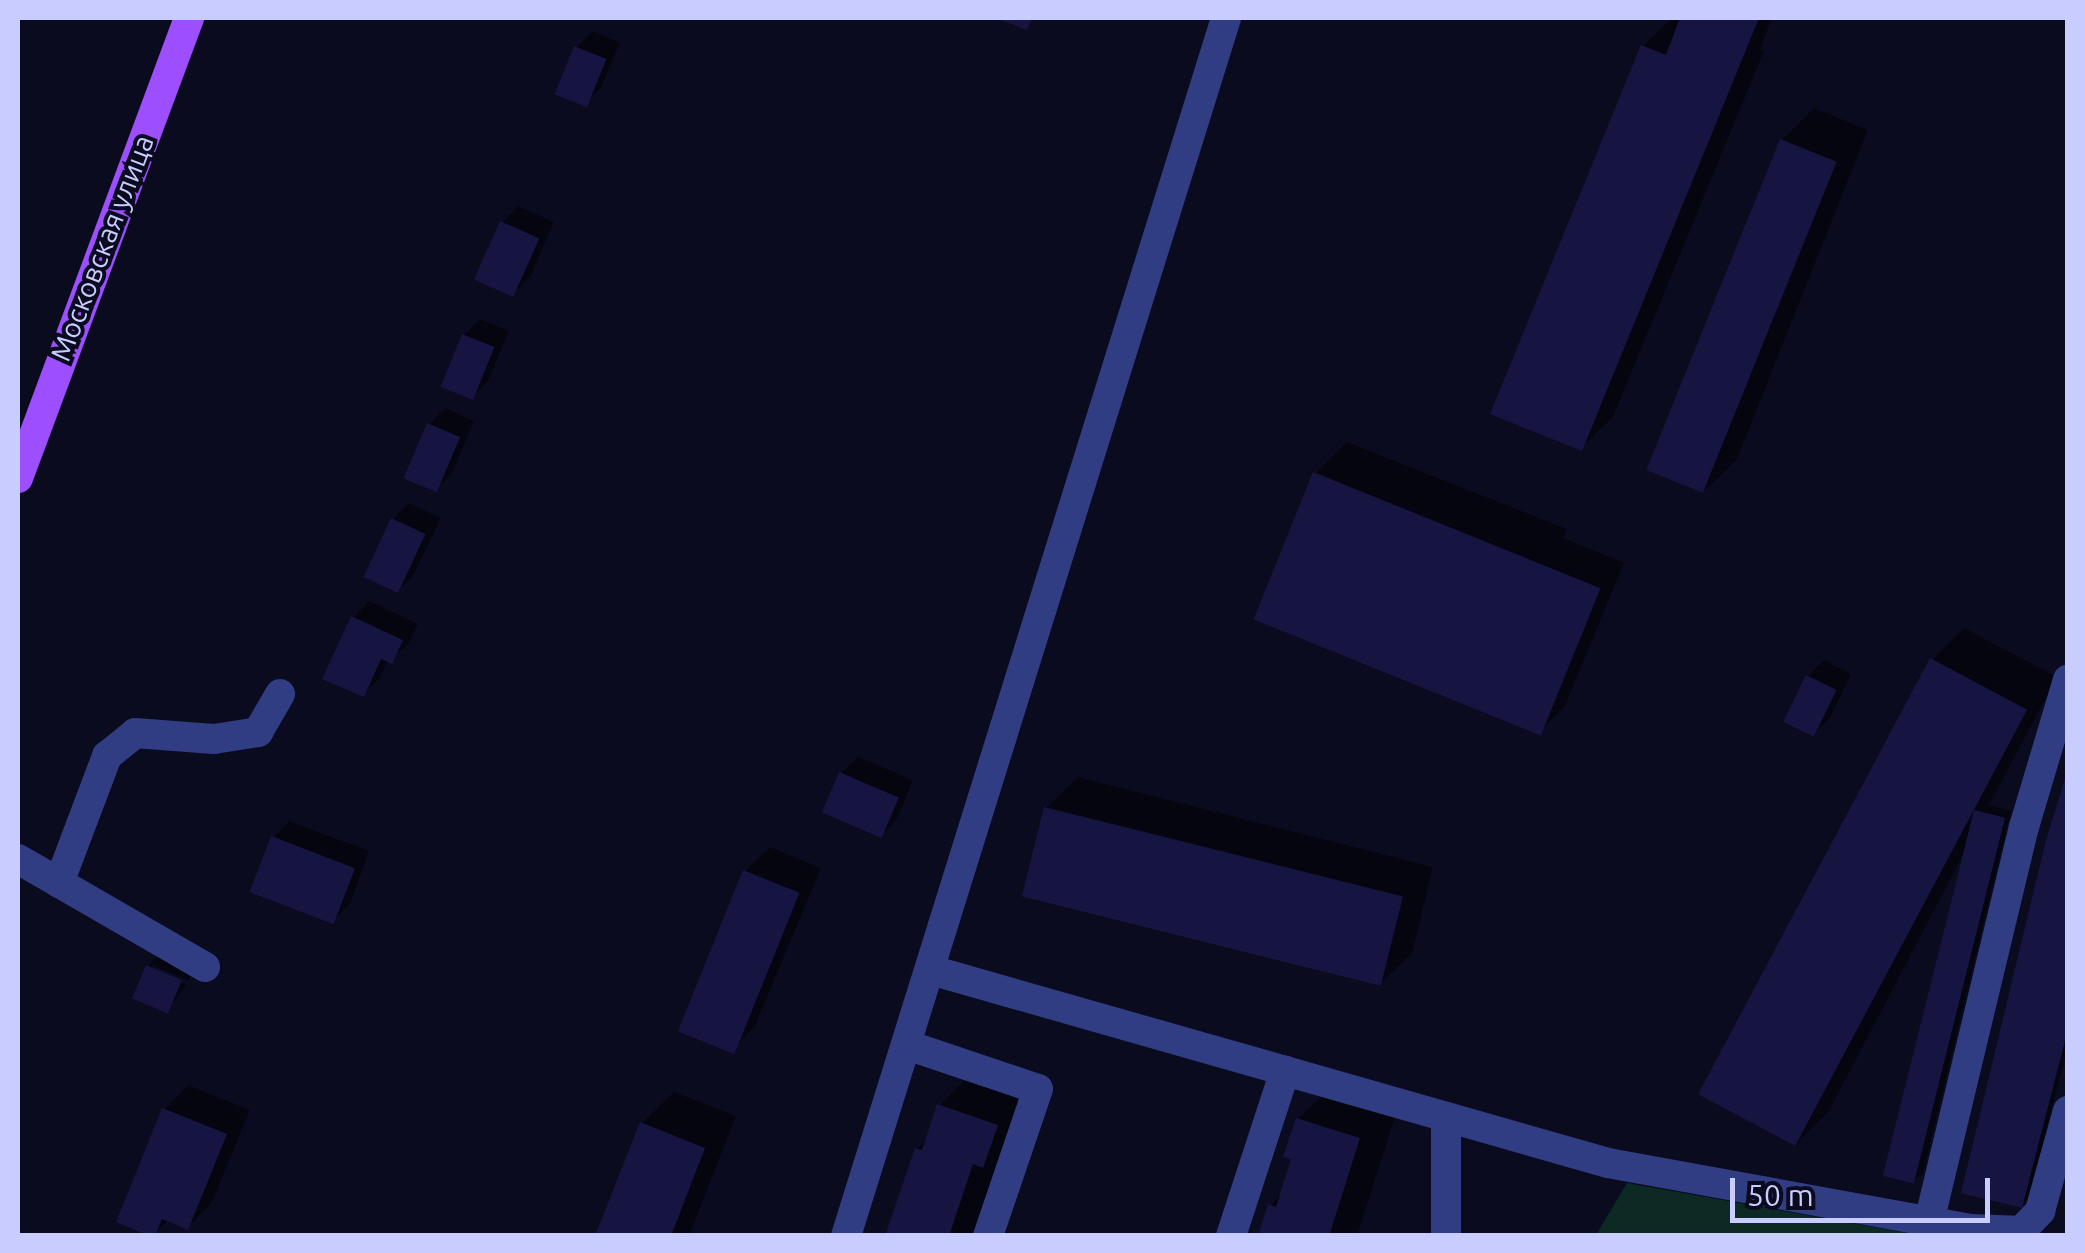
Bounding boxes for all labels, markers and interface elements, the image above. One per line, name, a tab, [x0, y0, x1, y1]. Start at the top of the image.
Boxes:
street label: Московская улица	[43, 130, 161, 366]
scale bar	[1735, 1158, 1995, 1220]
text: 50 m	[1747, 1178, 1814, 1212]

